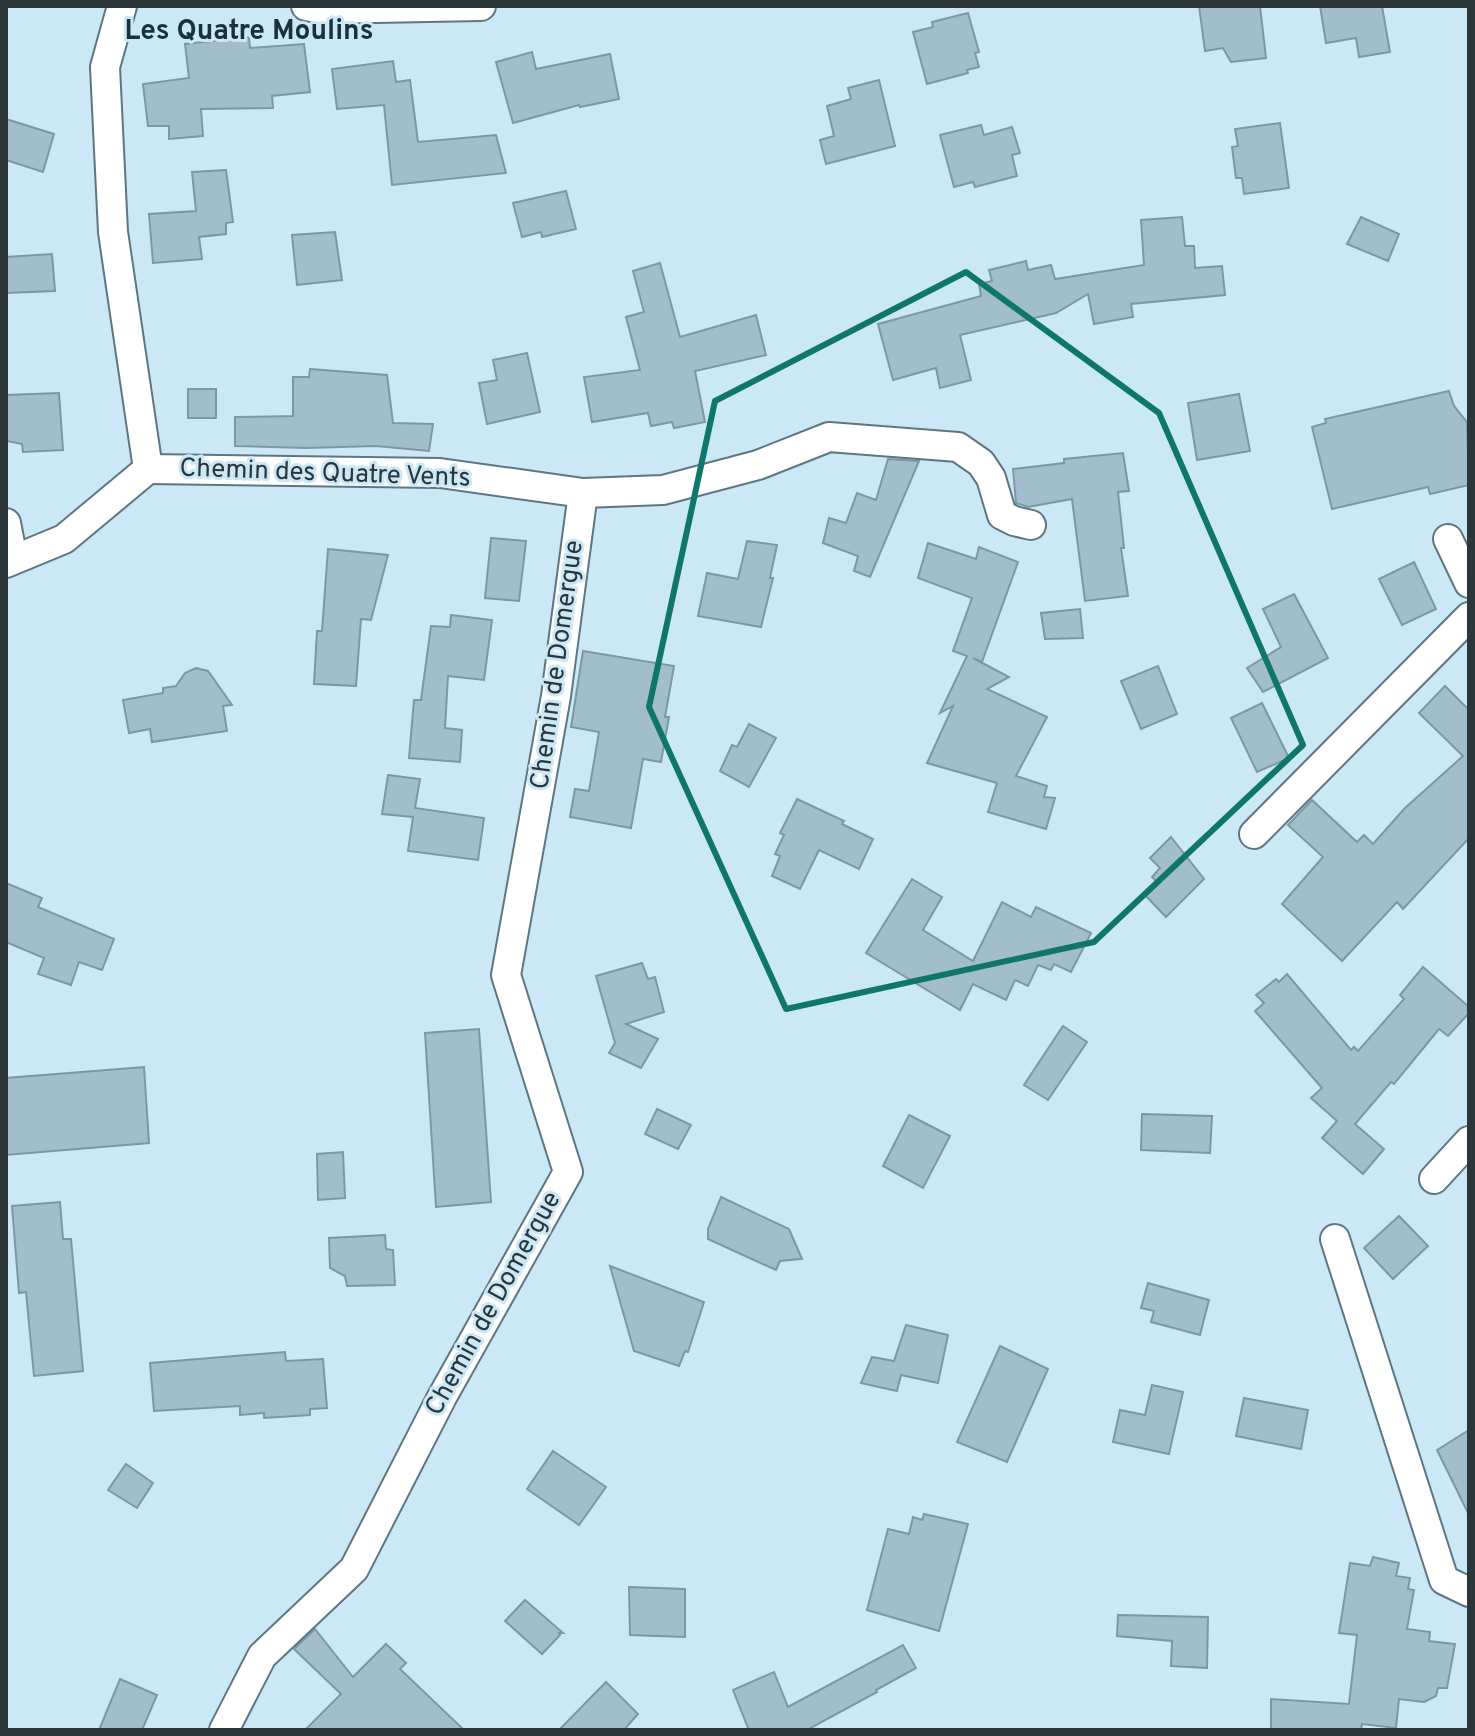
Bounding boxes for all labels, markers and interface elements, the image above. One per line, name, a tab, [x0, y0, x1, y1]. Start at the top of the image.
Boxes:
district label: Les Quatre Moulins	[125, 14, 373, 50]
street label: Chemin des Quatre Vents	[179, 452, 471, 496]
street label: Chemin de Domergue	[524, 538, 592, 792]
street label: Chemin de Domergue	[419, 1186, 569, 1422]

